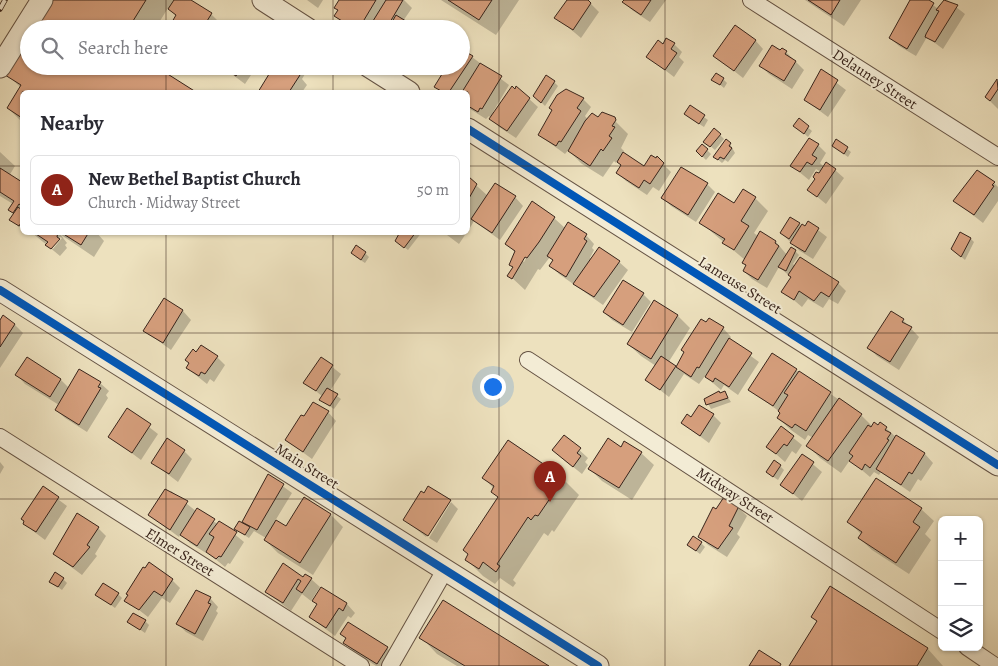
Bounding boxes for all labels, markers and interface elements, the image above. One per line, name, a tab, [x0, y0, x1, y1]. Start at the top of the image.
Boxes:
search box	[20, 20, 470, 75]
icon: search	[38, 34, 66, 62]
text: Search here	[78, 35, 168, 61]
street label: Delauney Street	[829, 44, 921, 114]
text: Nearby	[40, 109, 103, 137]
text: New Bethel Baptist Church	[88, 166, 301, 192]
text: A	[52, 179, 62, 201]
text: 50 m	[417, 179, 449, 201]
text: Church · Midway Street	[88, 192, 240, 214]
street label: Lameuse Street	[695, 251, 785, 319]
your location	[480, 374, 506, 400]
street label: Main Street	[271, 438, 343, 494]
pin: A	[534, 461, 566, 502]
street label: Midway Street	[692, 463, 778, 527]
map controls	[938, 516, 983, 651]
button: +	[938, 516, 983, 561]
street label: Elmer Street	[142, 523, 218, 581]
button: −	[938, 561, 983, 606]
button: layers	[938, 606, 983, 651]

